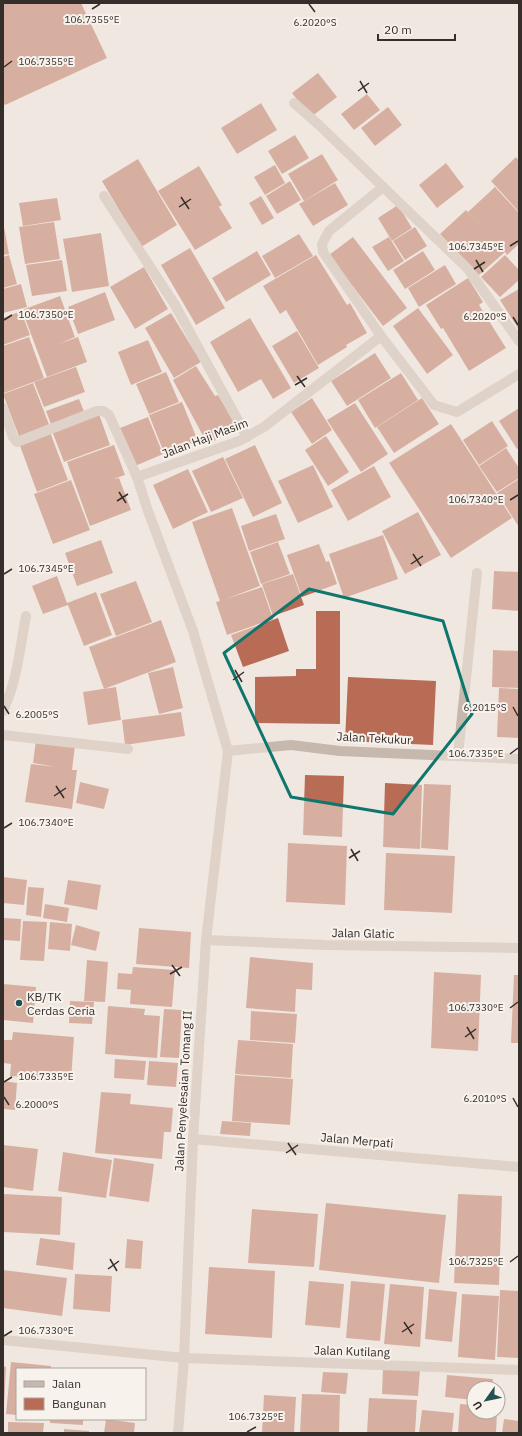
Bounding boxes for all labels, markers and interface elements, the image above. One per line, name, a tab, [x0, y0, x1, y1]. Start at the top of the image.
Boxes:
text: 106.7355°E	[64, 13, 120, 26]
text: 6.2020°S	[293, 16, 337, 29]
scale bar	[378, 16, 455, 42]
text: 20 m	[384, 22, 412, 37]
text: 106.7355°E	[18, 55, 74, 68]
text: 106.7345°E	[448, 240, 504, 253]
text: 106.7350°E	[18, 308, 74, 321]
text: 6.2020°S	[463, 310, 507, 323]
street label: Jalan Haji Masim	[160, 415, 250, 461]
text: 106.7340°E	[448, 493, 504, 506]
text: 106.7345°E	[18, 562, 74, 575]
text: 6.2015°S	[463, 701, 507, 714]
text: 6.2005°S	[15, 708, 59, 721]
street label: Jalan Tekukur	[336, 729, 412, 747]
text: 106.7335°E	[448, 747, 504, 760]
text: 106.7340°E	[18, 816, 74, 829]
street label: Jalan Glatic	[331, 925, 395, 941]
place label: KB/TK Cerdas Ceria	[27, 989, 96, 1018]
marker: KB/TK Cerdas Ceria	[14, 998, 24, 1008]
text: 106.7330°E	[448, 1001, 504, 1014]
street label: Jalan Penyelesaian Tomang II	[171, 1010, 195, 1172]
text: 106.7335°E	[18, 1070, 74, 1083]
text: 6.2010°S	[463, 1092, 507, 1105]
text: 6.2000°S	[15, 1098, 59, 1111]
street label: Jalan Merpati	[320, 1129, 394, 1151]
text: 106.7325°E	[448, 1255, 504, 1268]
text: 106.7330°E	[18, 1324, 74, 1337]
street label: Jalan Kutilang	[314, 1342, 391, 1360]
legend	[16, 1368, 146, 1420]
text: Jalan	[52, 1376, 81, 1391]
north arrow	[466, 1380, 506, 1420]
text: Bangunan	[52, 1396, 106, 1411]
text: U	[470, 1398, 486, 1412]
text: 106.7325°E	[228, 1410, 284, 1423]

